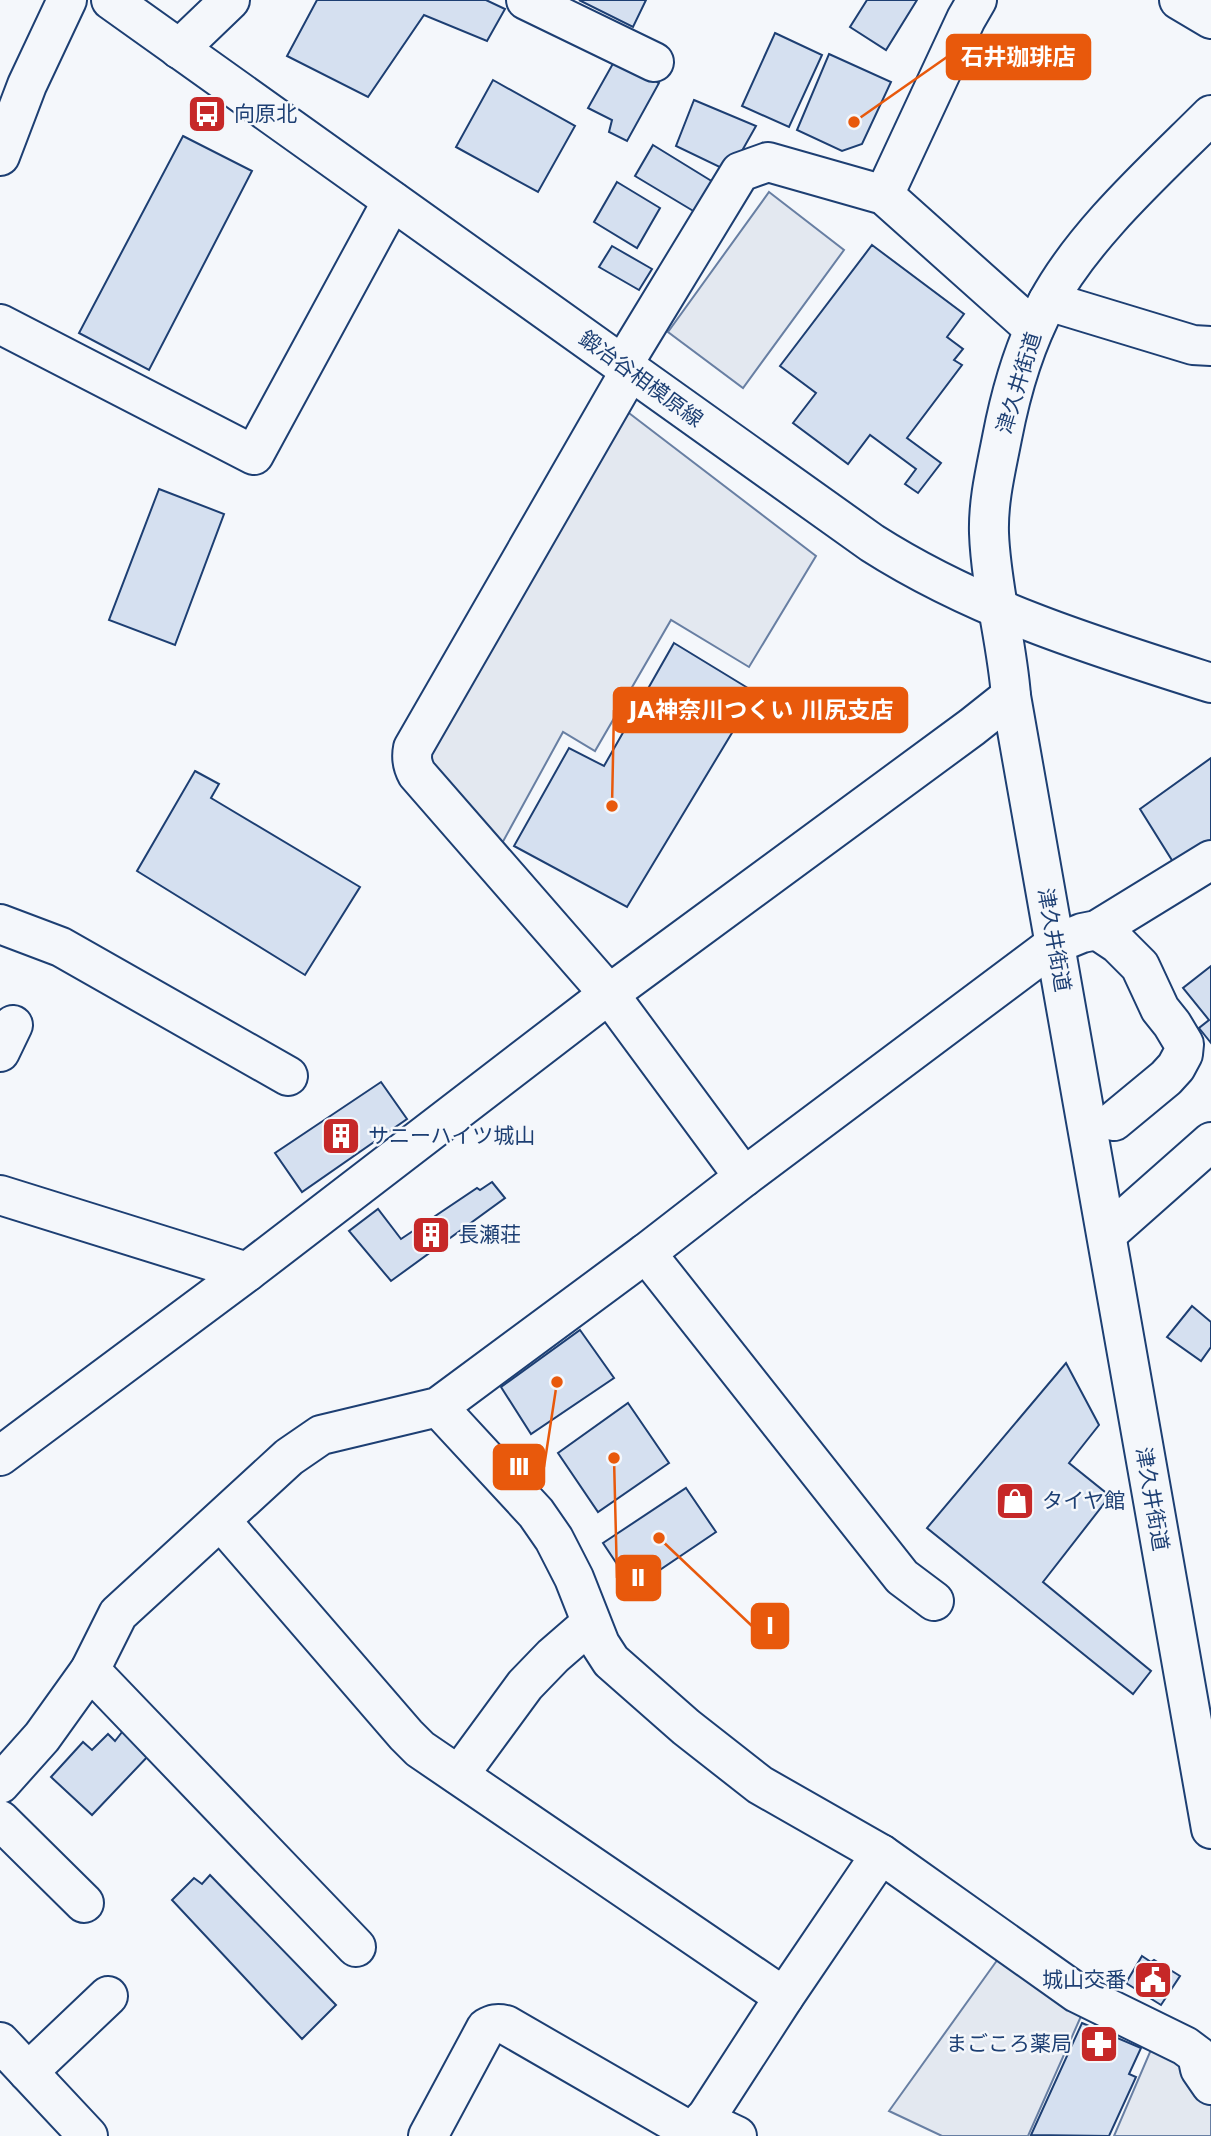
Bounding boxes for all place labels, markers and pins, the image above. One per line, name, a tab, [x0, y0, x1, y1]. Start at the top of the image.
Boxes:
callout: 石井珈琲店	[947, 35, 1090, 79]
bus stop icon: 向原北	[186, 93, 228, 135]
place label: 向原北	[234, 102, 297, 126]
callout: JA神奈川つくい 川尻支店	[614, 688, 907, 732]
building icon: サニーハイツ城山	[320, 1115, 362, 1157]
place label: サニーハイツ城山	[368, 1124, 535, 1148]
building icon: 長瀬荘	[410, 1214, 452, 1256]
place label: 長瀬荘	[458, 1223, 521, 1247]
callout: Ⅲ	[494, 1445, 544, 1489]
shop icon: タイヤ館	[994, 1480, 1036, 1522]
place label: タイヤ館	[1042, 1489, 1125, 1513]
callout: Ⅱ	[617, 1556, 660, 1600]
callout: Ⅰ	[752, 1604, 788, 1648]
public building icon: 城山交番	[1132, 1959, 1174, 2001]
place label: 城山交番	[1042, 1968, 1126, 1992]
pharmacy icon: まごころ薬局	[1078, 2023, 1120, 2065]
place label: まごころ薬局	[946, 2032, 1072, 2056]

